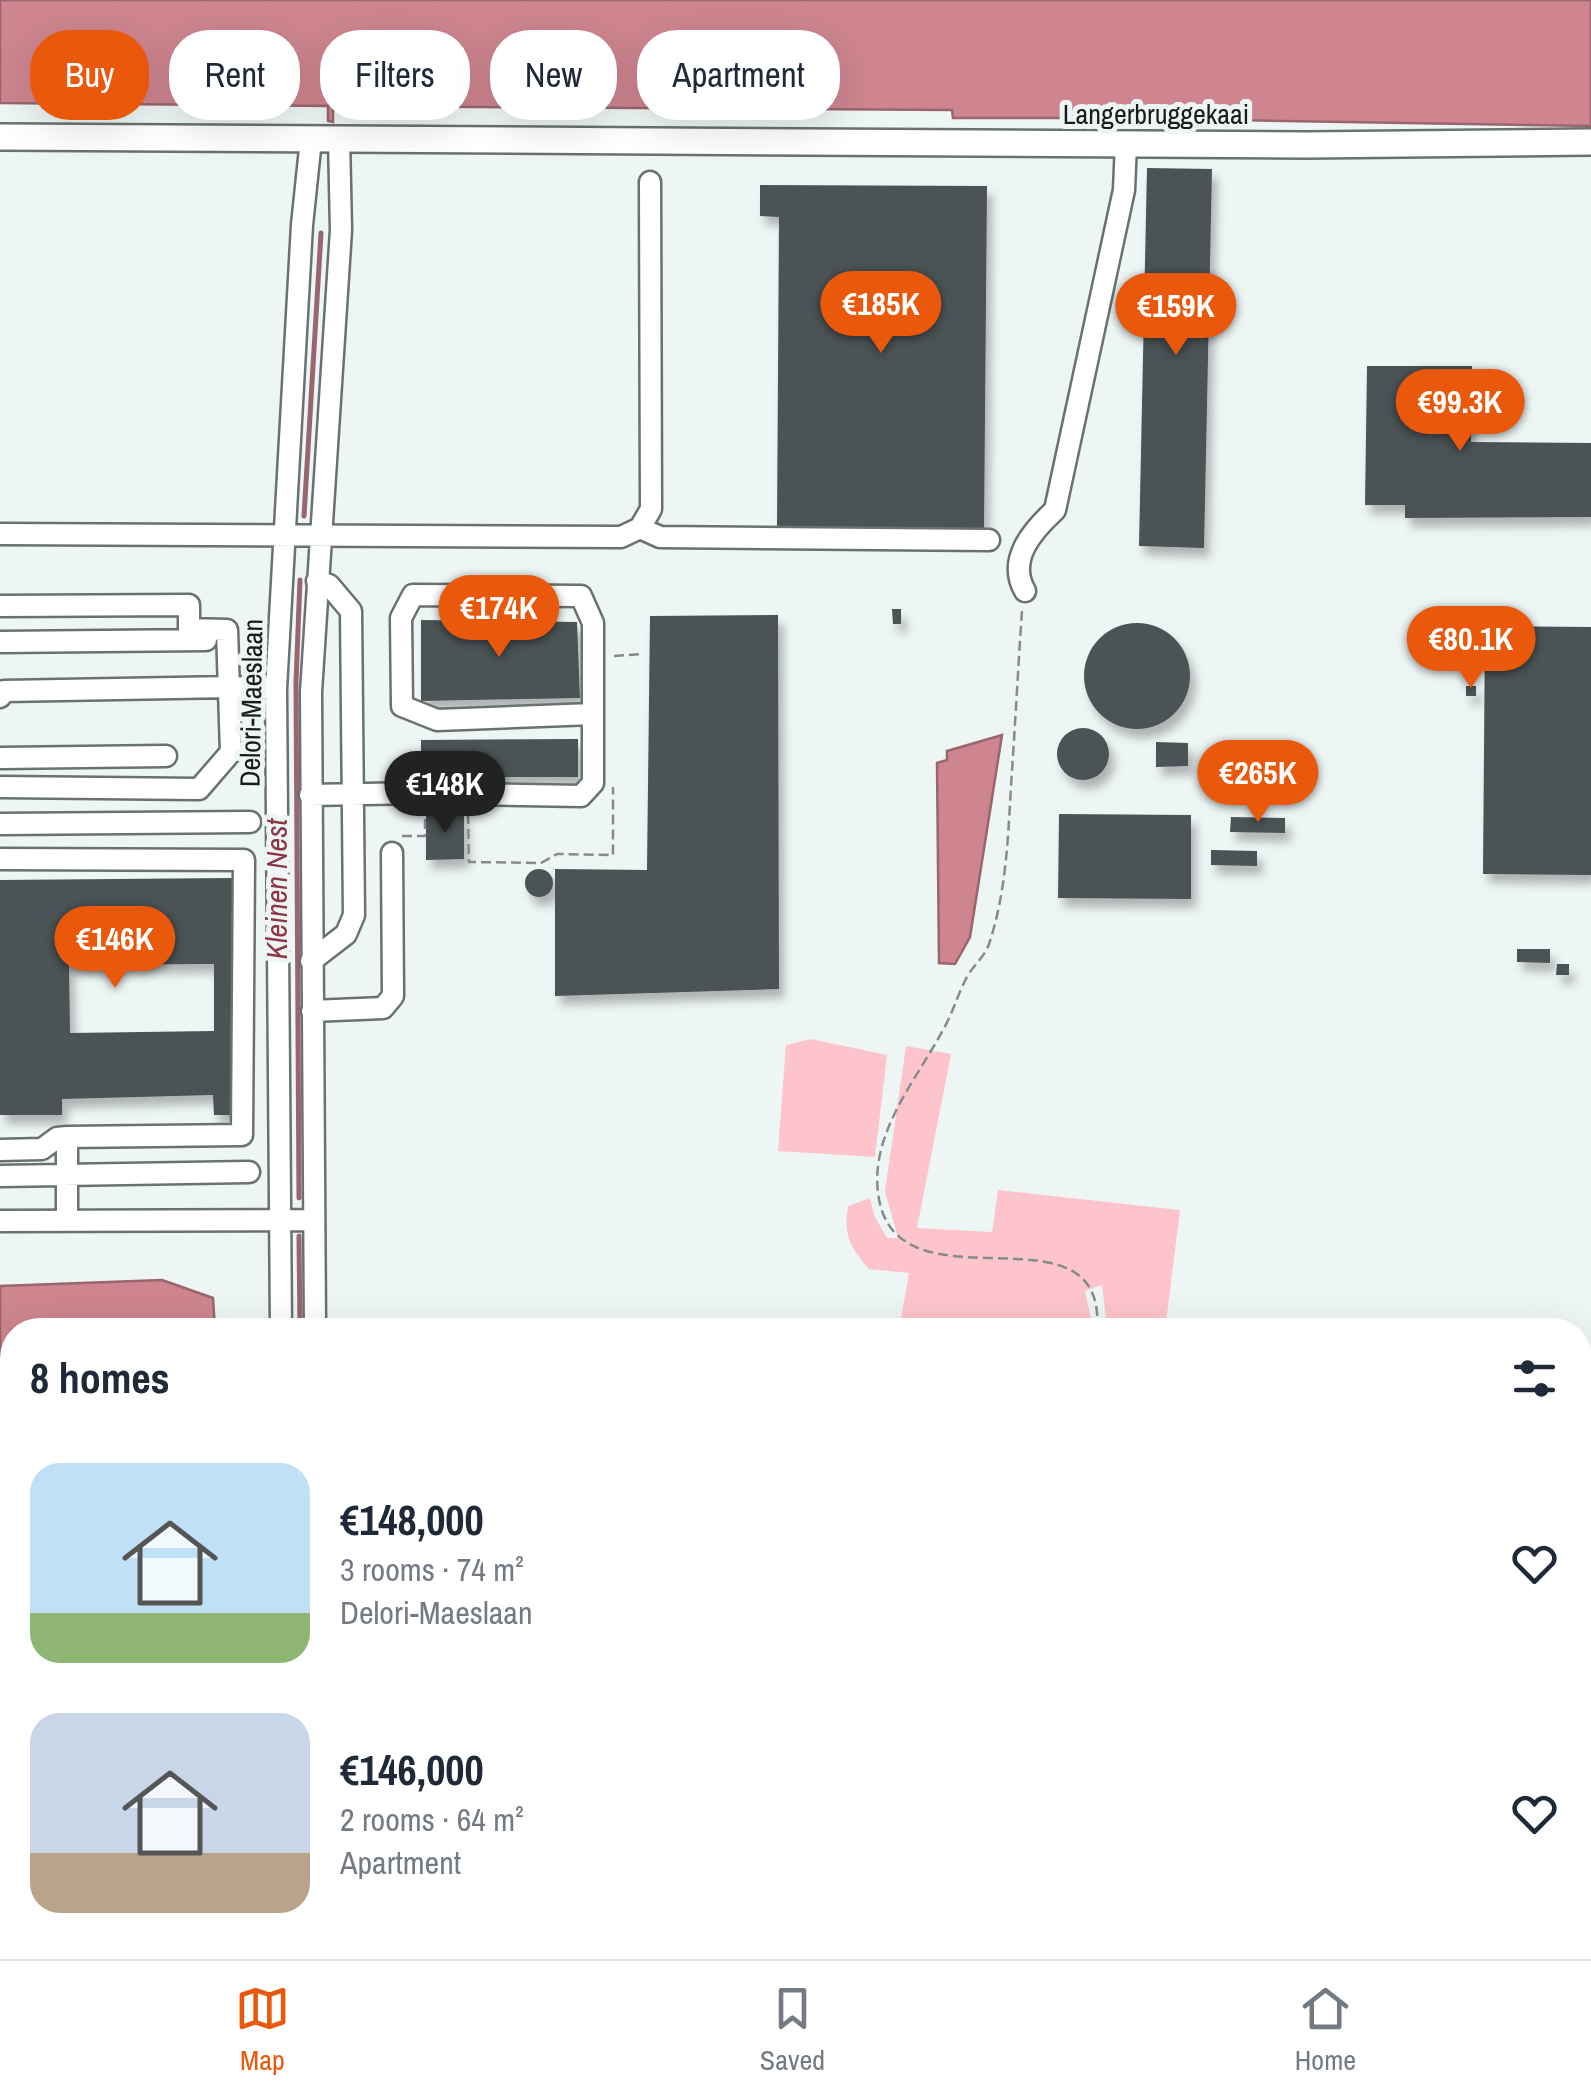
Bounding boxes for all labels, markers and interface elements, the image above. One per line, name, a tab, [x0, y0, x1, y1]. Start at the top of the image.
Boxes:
chip: Buy	[30, 30, 149, 120]
chip: Rent	[169, 30, 300, 120]
chip: Filters	[320, 30, 470, 120]
chip: New	[490, 30, 617, 120]
chip: Apartment	[637, 30, 840, 120]
street label: Langerbruggekaai	[1063, 95, 1249, 133]
pin: €185K	[811, 271, 951, 356]
pin: €159K	[1106, 273, 1246, 358]
text: €185K	[842, 282, 920, 325]
text: €159K	[1137, 284, 1215, 327]
pin: €99.3K	[1379, 369, 1541, 454]
text: €99.3K	[1418, 380, 1502, 423]
pin: €174K	[429, 575, 569, 660]
text: €174K	[460, 586, 538, 629]
pin: €80.1K	[1390, 606, 1552, 691]
text: €80.1K	[1429, 617, 1513, 660]
street label: Delori-Maeslaan	[231, 618, 271, 788]
pin: €265K	[1188, 740, 1328, 825]
pin: €148K	[375, 751, 515, 836]
text: €265K	[1219, 751, 1297, 794]
text: €148K	[406, 762, 484, 805]
water label: Kleinen Nest	[256, 817, 296, 959]
pin: €146K	[45, 906, 185, 991]
text: €146K	[76, 917, 154, 960]
text: 8 homes	[30, 1350, 170, 1406]
icon: filters	[1507, 1351, 1562, 1406]
text: €148,000	[340, 1492, 484, 1548]
icon: home	[110, 1503, 230, 1623]
icon: heart	[1507, 1536, 1562, 1591]
text: 3 rooms · 74 m²	[340, 1548, 524, 1591]
text: Delori-Maeslaan	[340, 1591, 532, 1634]
text: €146,000	[340, 1742, 484, 1798]
icon: home	[110, 1753, 230, 1873]
icon: heart	[1507, 1786, 1562, 1841]
text: 2 rooms · 64 m²	[340, 1798, 524, 1841]
text: Apartment	[340, 1841, 461, 1884]
tab: Map	[235, 1981, 290, 2079]
tab: Saved	[760, 1981, 825, 2079]
tab: Home	[1295, 1981, 1356, 2079]

